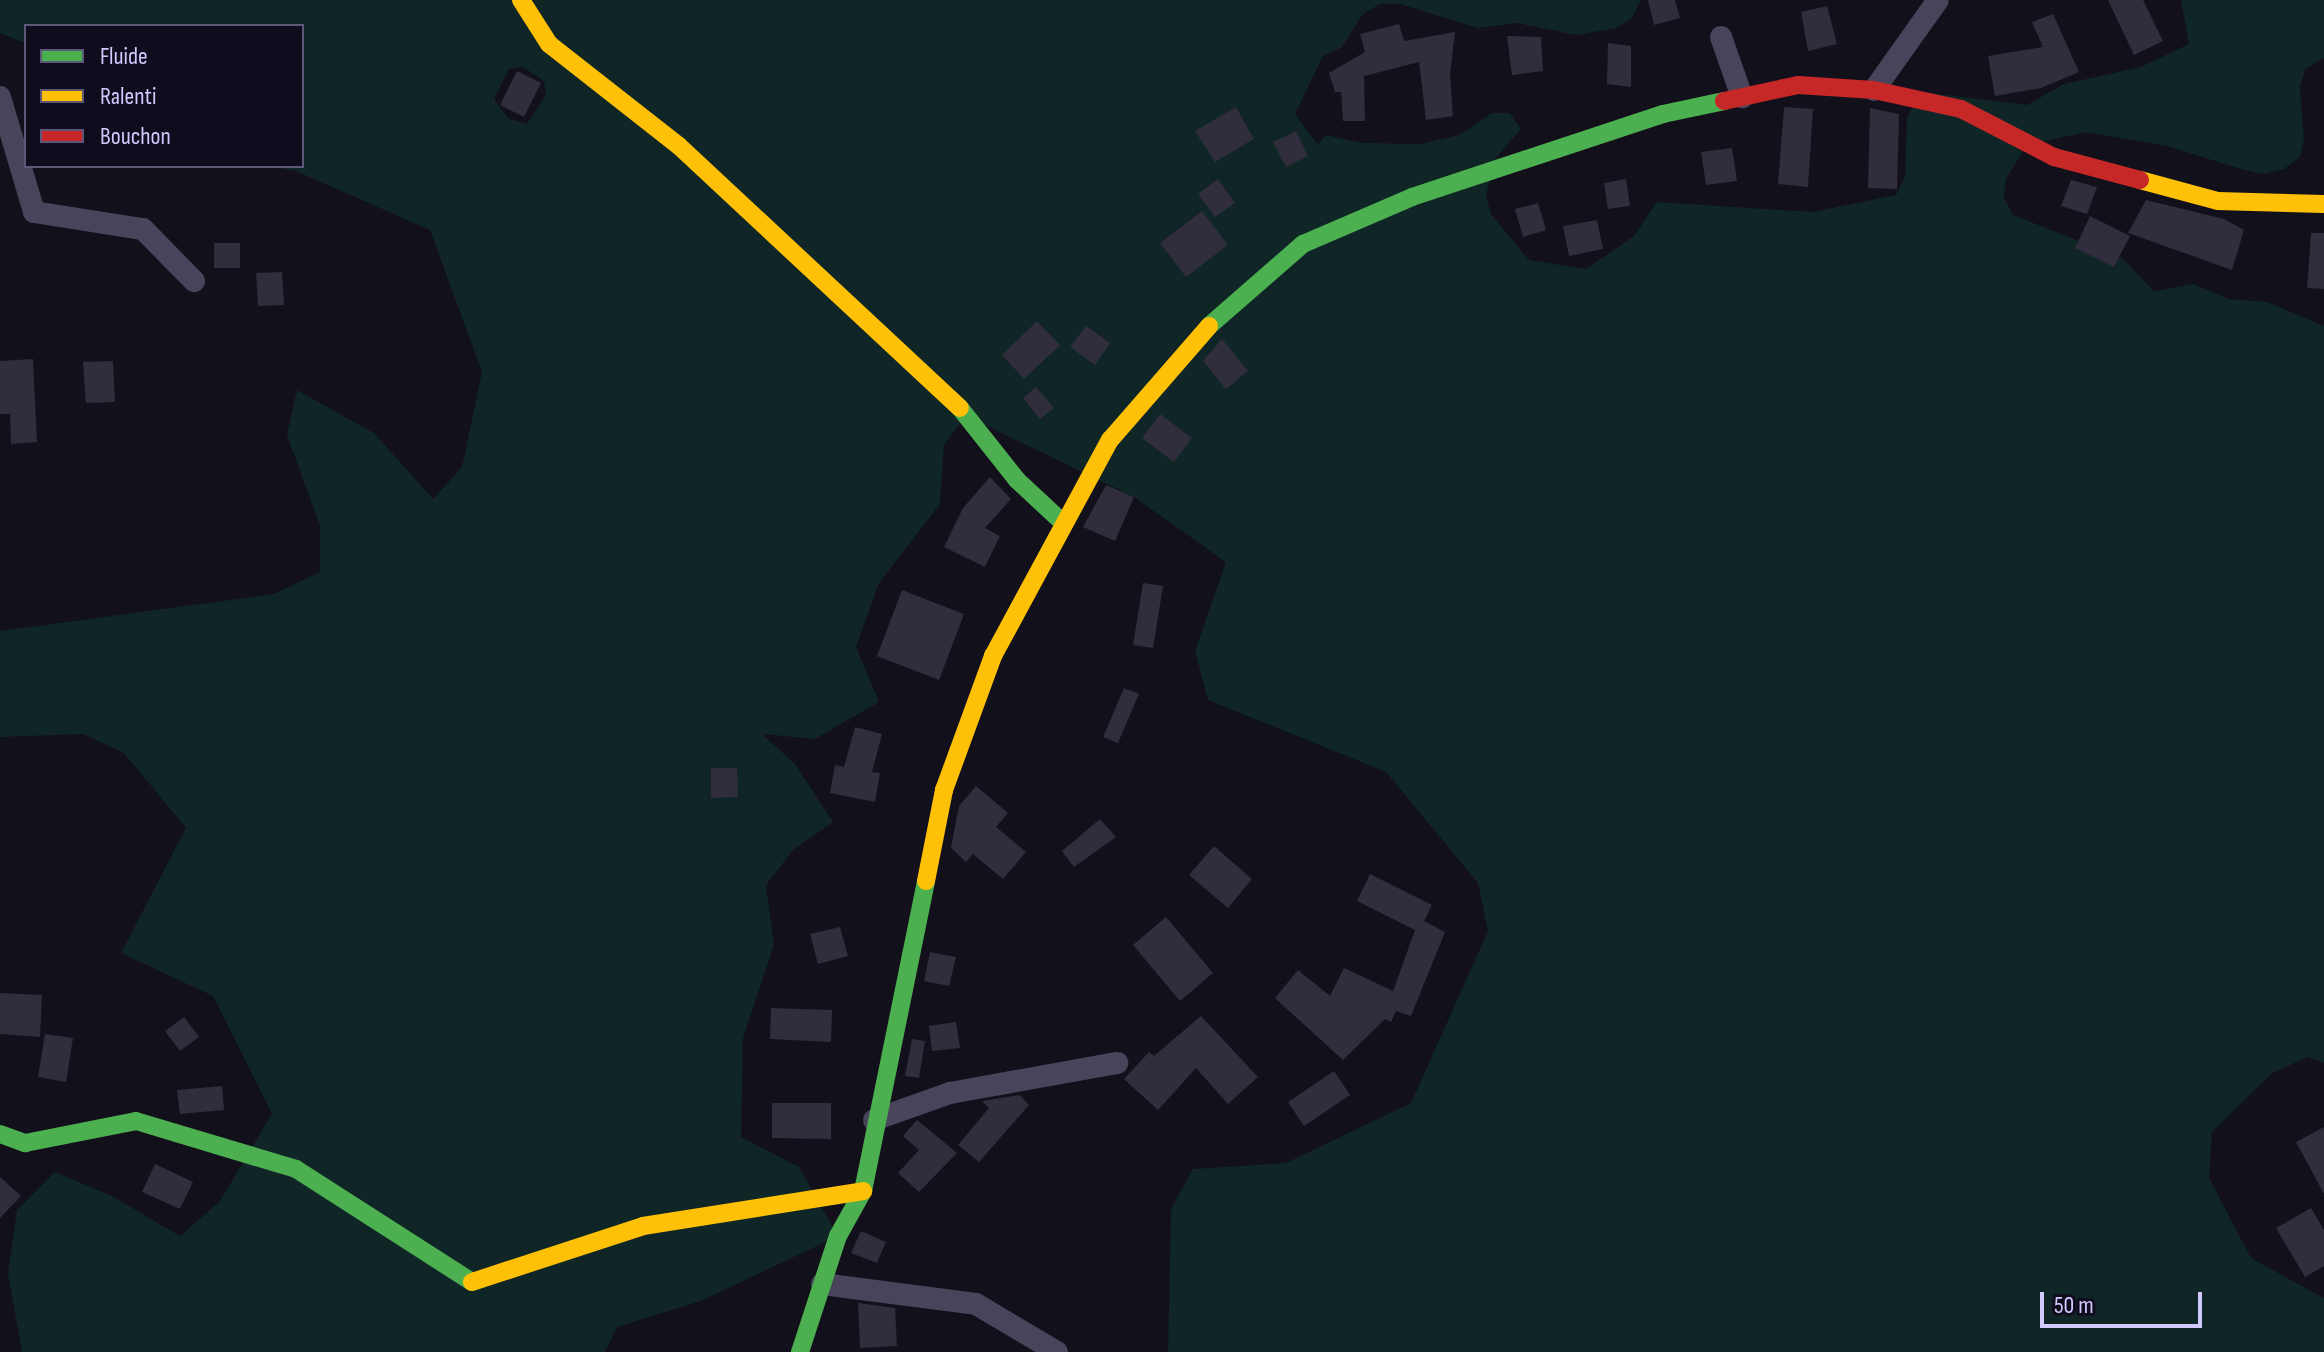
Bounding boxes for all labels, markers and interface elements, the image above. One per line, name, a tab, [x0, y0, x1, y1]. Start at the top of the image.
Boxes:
legend	[24, 24, 304, 168]
text: Fluide	[100, 42, 148, 71]
text: Ralenti	[100, 82, 156, 111]
text: Bouchon	[100, 122, 171, 151]
scale bar	[2044, 1276, 2206, 1326]
text: 50 m	[2054, 1291, 2094, 1320]

